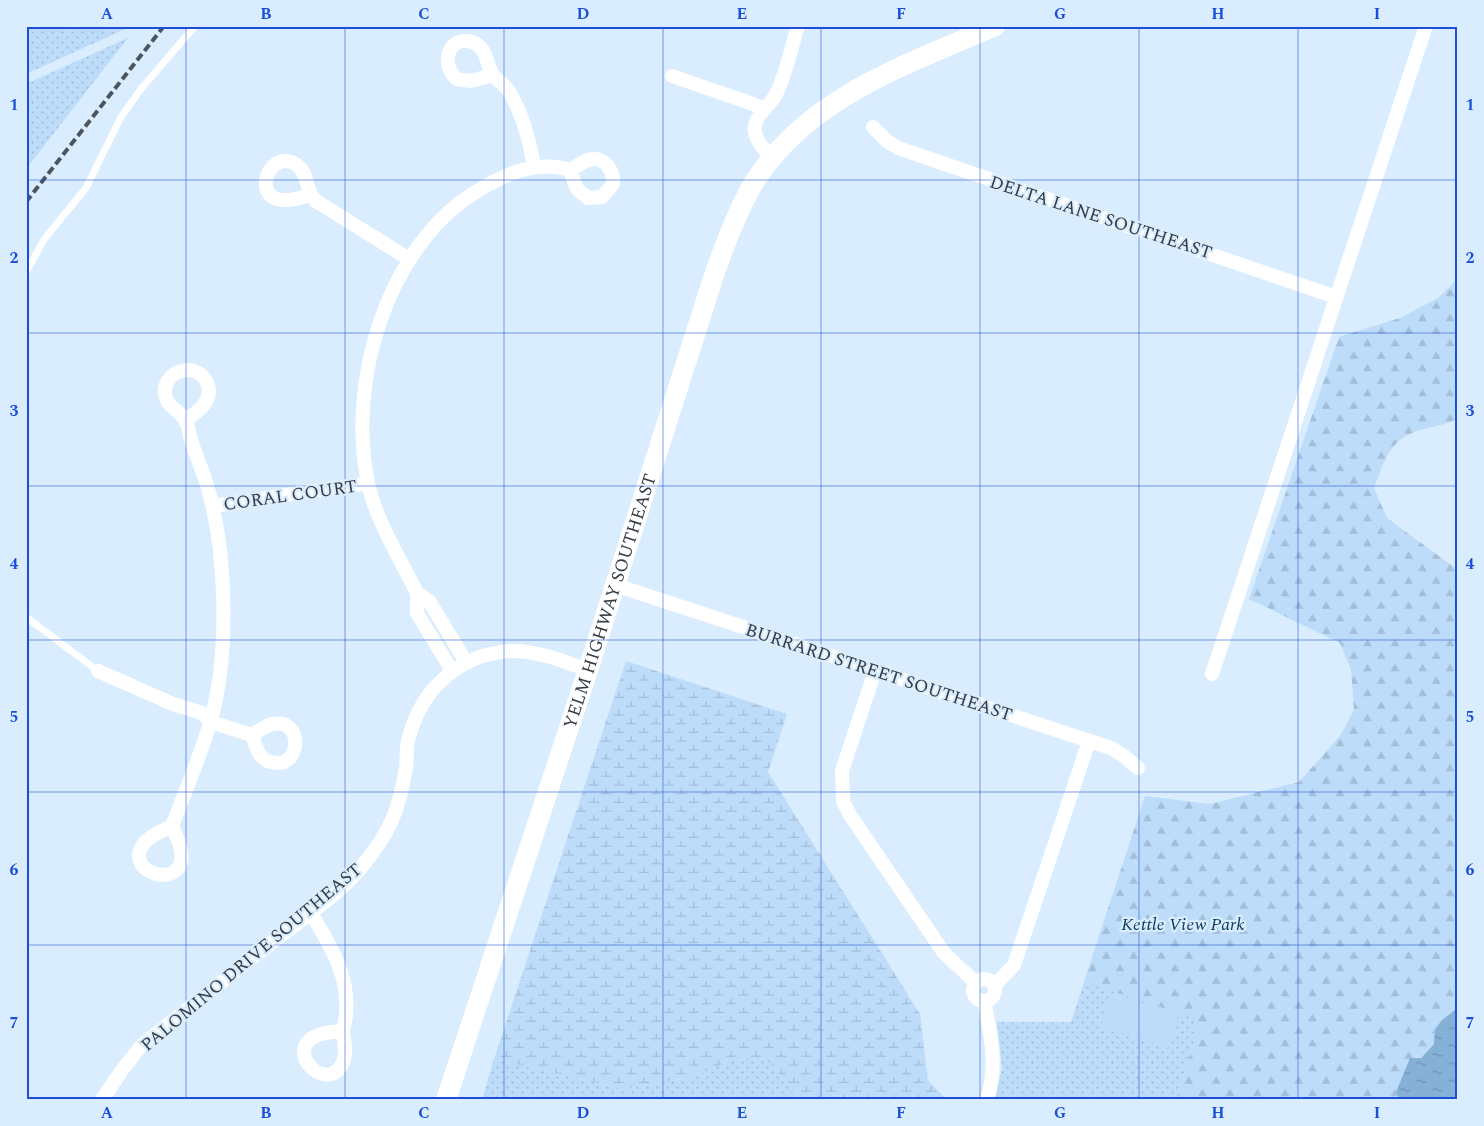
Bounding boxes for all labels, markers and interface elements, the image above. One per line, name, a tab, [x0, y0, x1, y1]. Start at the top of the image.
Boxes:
text: A	[101, 2, 114, 26]
text: B	[260, 2, 272, 26]
text: C	[418, 2, 430, 26]
text: D	[577, 2, 590, 26]
text: E	[737, 2, 747, 26]
text: F	[896, 2, 906, 26]
text: G	[1054, 2, 1066, 26]
text: H	[1211, 2, 1225, 26]
text: I	[1374, 2, 1380, 26]
text: 1	[10, 93, 18, 117]
text: 1	[1466, 93, 1474, 117]
street label: DELTA LANE SOUTHEAST	[986, 169, 1216, 266]
text: 2	[10, 246, 19, 270]
text: 2	[1466, 246, 1475, 270]
text: 3	[10, 399, 19, 423]
text: 3	[1466, 399, 1475, 423]
street label: YELM HIGHWAY SOUTHEAST	[556, 470, 664, 732]
street label: CORAL COURT	[221, 473, 359, 518]
text: 4	[10, 552, 19, 576]
text: 4	[1466, 552, 1475, 576]
street label: BURRARD STREET SOUTHEAST	[742, 616, 1016, 728]
text: 5	[10, 705, 18, 729]
text: 5	[1466, 705, 1474, 729]
street label: PALOMINO DRIVE SOUTHEAST	[135, 857, 368, 1058]
text: 6	[10, 858, 19, 882]
text: 6	[1466, 858, 1475, 882]
park label: Kettle View Park	[1121, 911, 1245, 938]
text: 7	[10, 1011, 19, 1035]
text: 7	[1466, 1011, 1475, 1035]
text: A	[101, 1101, 114, 1125]
text: B	[260, 1101, 272, 1125]
text: C	[418, 1101, 430, 1125]
text: D	[577, 1101, 590, 1125]
text: E	[737, 1101, 747, 1125]
text: F	[896, 1101, 906, 1125]
text: G	[1054, 1101, 1066, 1125]
text: H	[1211, 1101, 1225, 1125]
text: I	[1374, 1101, 1380, 1125]

